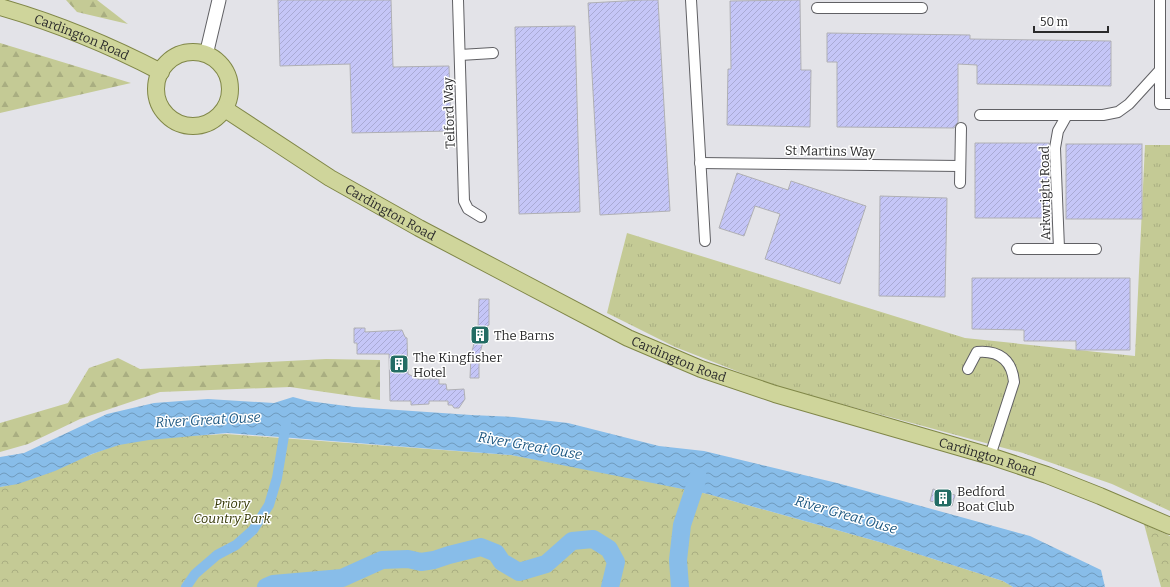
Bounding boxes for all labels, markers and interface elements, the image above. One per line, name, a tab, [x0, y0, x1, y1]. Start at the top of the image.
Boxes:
scale bar	[1034, 8, 1108, 34]
street label: Cardington Road	[32, 11, 132, 63]
text: 50 m	[1040, 15, 1069, 29]
street label: Telford Way	[440, 77, 458, 149]
street label: St Martins Way	[785, 143, 876, 159]
street label: Arkwright Road	[1037, 145, 1053, 240]
street label: Cardington Road	[343, 181, 439, 243]
building icon: The Barns	[469, 324, 491, 346]
place label: The Barns	[494, 328, 554, 343]
street label: Cardington Road	[629, 333, 729, 385]
place label: The Kingfisher Hotel	[413, 350, 502, 380]
building icon: The Kingfisher Hotel	[388, 353, 410, 375]
water label: River Great Ouse	[155, 409, 261, 431]
water label: River Great Ouse	[477, 428, 583, 464]
street label: Cardington Road	[937, 434, 1039, 479]
place label: Bedford Boat Club	[957, 484, 1014, 514]
building icon: Bedford Boat Club	[932, 487, 954, 509]
water label: River Great Ouse	[793, 492, 899, 538]
park label: Priory Country Park	[194, 496, 271, 526]

